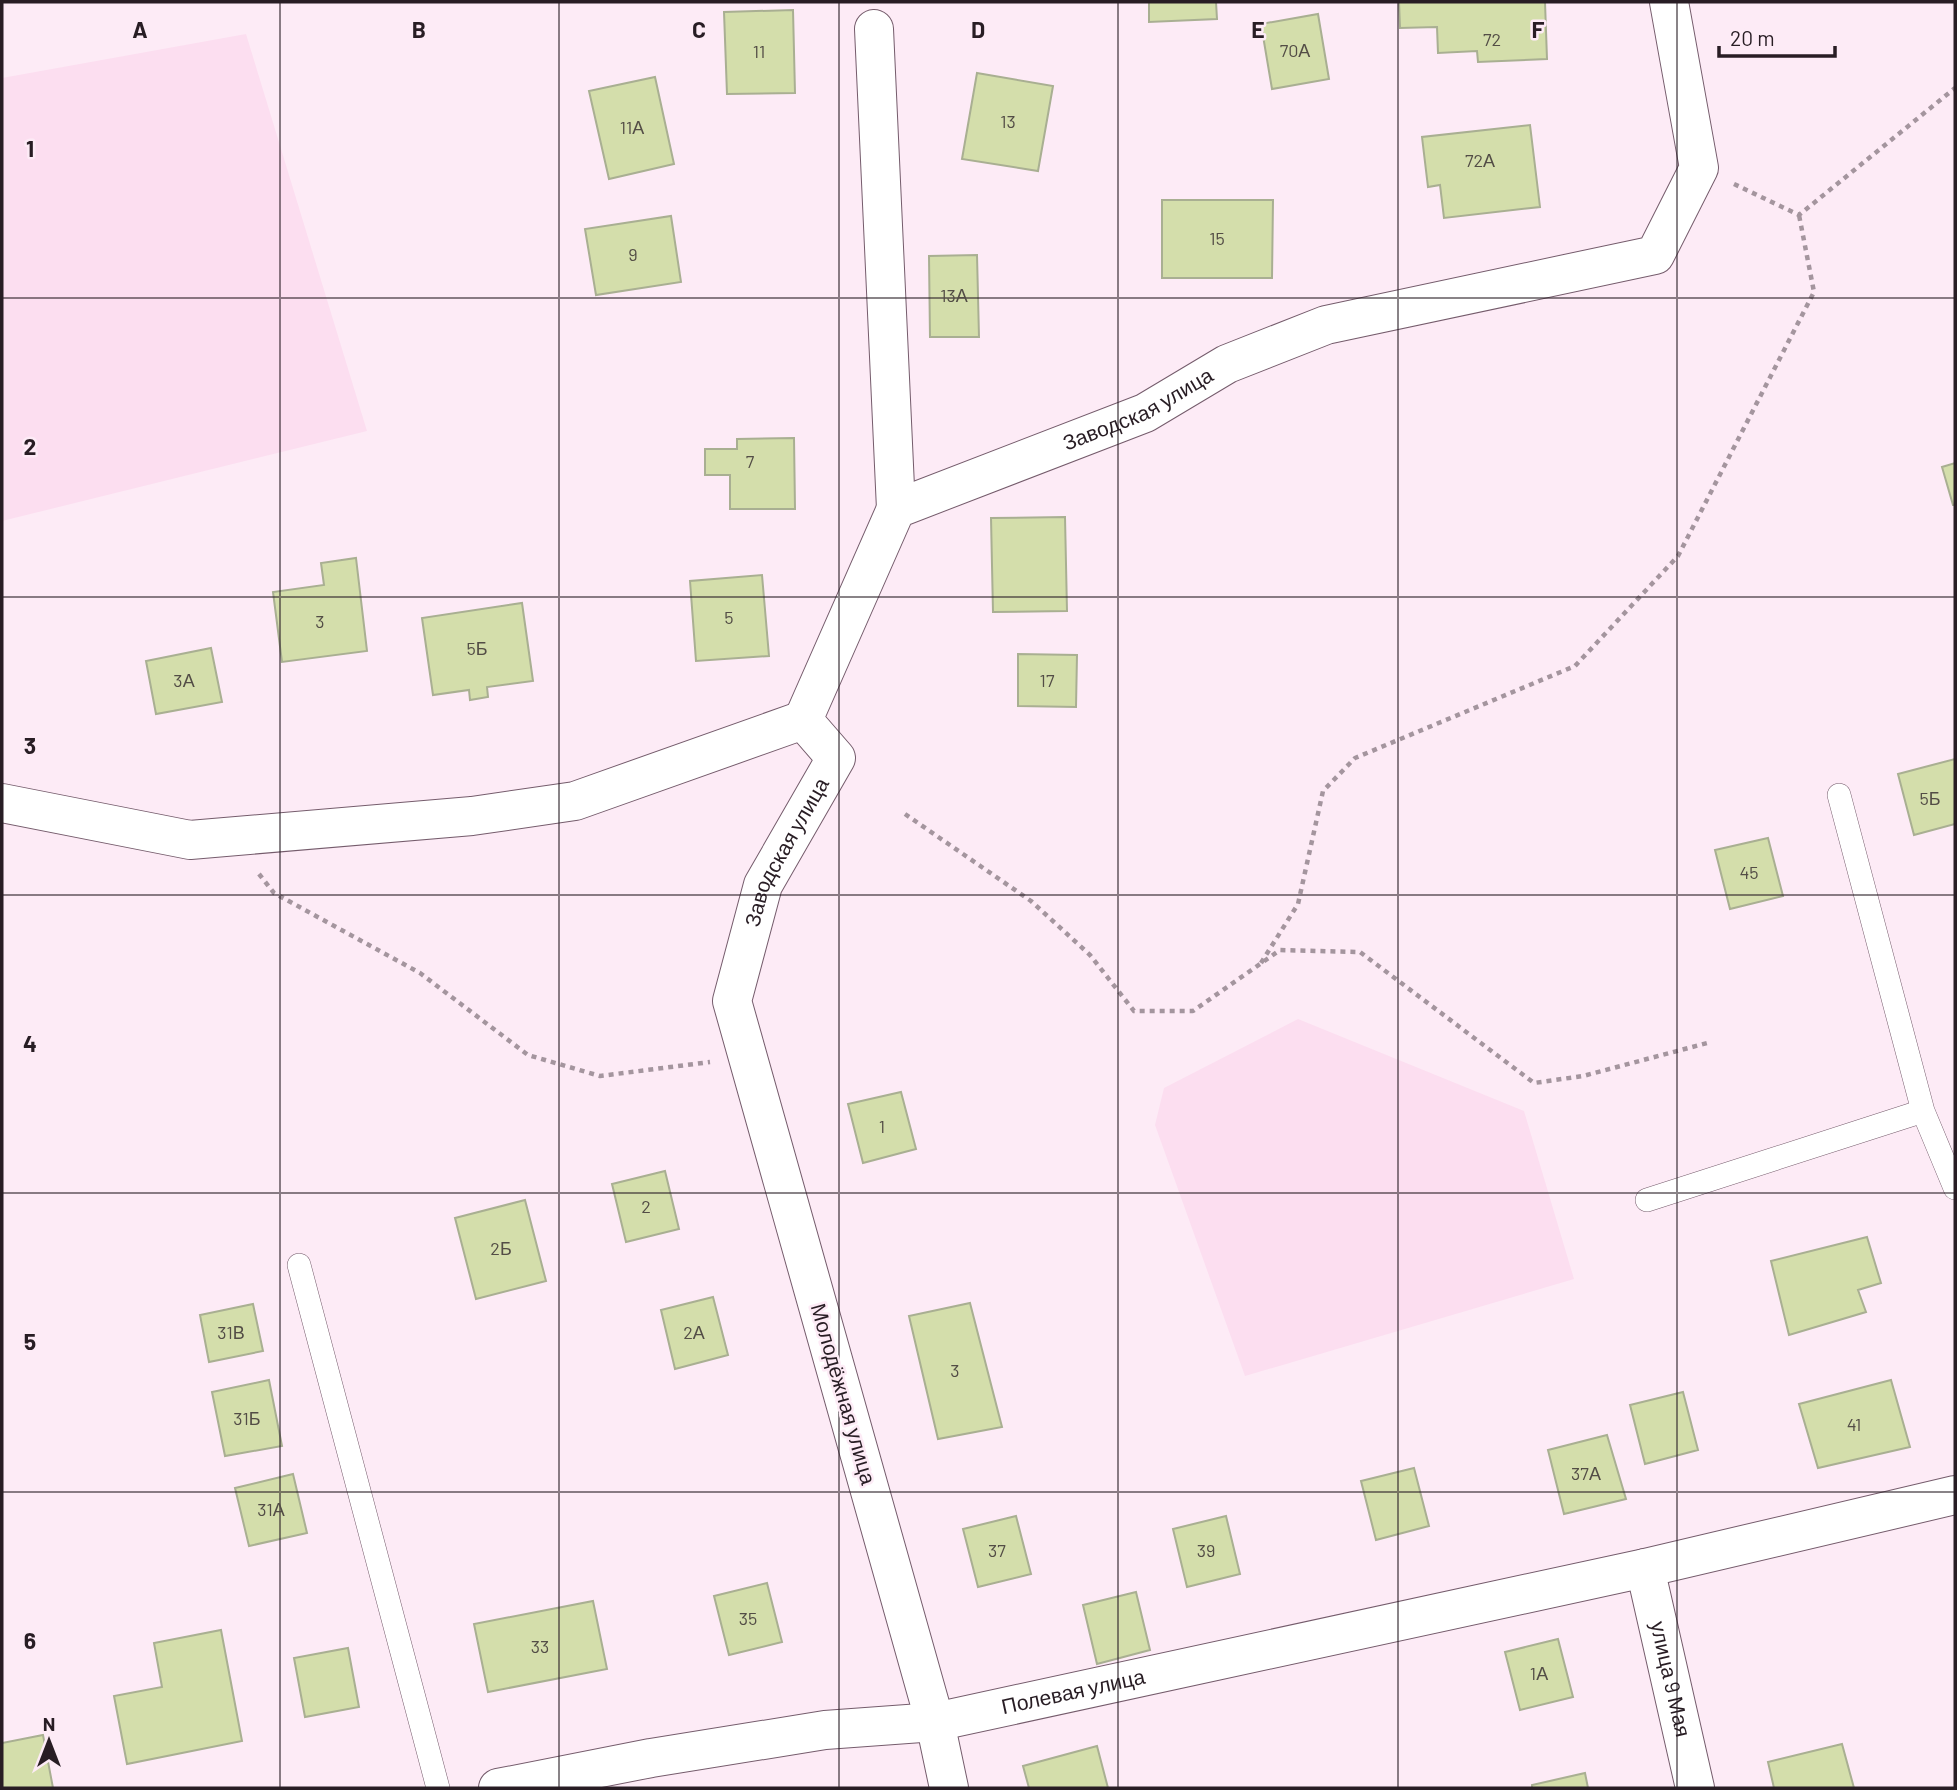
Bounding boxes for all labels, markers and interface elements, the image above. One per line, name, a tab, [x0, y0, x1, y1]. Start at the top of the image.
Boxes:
scale bar	[1719, 14, 1834, 58]
text: A	[132, 15, 148, 43]
text: B	[412, 15, 426, 43]
text: C	[692, 15, 706, 43]
text: D	[971, 15, 985, 43]
text: E	[1251, 15, 1265, 43]
text: F	[1532, 15, 1545, 43]
text: 20 m	[1730, 25, 1775, 50]
house number: 72	[1483, 28, 1501, 50]
house number: 70А	[1280, 39, 1310, 61]
house number: 11	[753, 40, 765, 62]
house number: 13	[1000, 110, 1016, 132]
house number: 11А	[620, 116, 644, 138]
text: 1	[26, 134, 34, 162]
house number: 72А	[1465, 149, 1495, 171]
house number: 15	[1209, 227, 1225, 249]
house number: 9	[628, 243, 638, 265]
house number: 13А	[940, 284, 968, 306]
street label: Заводская улица	[1059, 361, 1217, 454]
text: 2	[24, 432, 36, 460]
house number: 7	[746, 450, 755, 472]
house number: 5	[724, 606, 734, 628]
house number: 3	[315, 610, 325, 632]
house number: 5Б	[466, 637, 488, 659]
house number: 3А	[173, 669, 195, 691]
house number: 17	[1040, 669, 1055, 691]
text: 3	[24, 731, 36, 759]
street label: Заводская улица	[738, 772, 833, 929]
house number: 5Б	[1919, 787, 1941, 809]
house number: 45	[1739, 861, 1759, 883]
text: 4	[23, 1029, 37, 1057]
house number: 1	[879, 1115, 885, 1137]
house number: 2	[641, 1195, 651, 1217]
house number: 2Б	[490, 1237, 512, 1259]
street label: Молодёжная улица	[807, 1300, 882, 1487]
house number: 31В	[217, 1321, 245, 1343]
house number: 2А	[683, 1321, 705, 1343]
text: 5	[24, 1327, 36, 1355]
house number: 3	[950, 1359, 960, 1381]
house number: 31Б	[233, 1407, 261, 1429]
house number: 41	[1847, 1413, 1861, 1435]
house number: 37А	[1571, 1462, 1601, 1484]
house number: 31А	[257, 1498, 285, 1520]
house number: 37	[988, 1539, 1006, 1561]
house number: 39	[1197, 1539, 1215, 1561]
house number: 35	[739, 1607, 757, 1629]
street label: улица 9 Мая	[1646, 1619, 1697, 1739]
text: 6	[24, 1626, 36, 1654]
house number: 33	[531, 1635, 549, 1657]
house number: 1А	[1530, 1662, 1548, 1684]
street label: Полевая улица	[999, 1663, 1147, 1718]
north arrow	[14, 1706, 84, 1776]
text: N	[43, 1712, 55, 1735]

